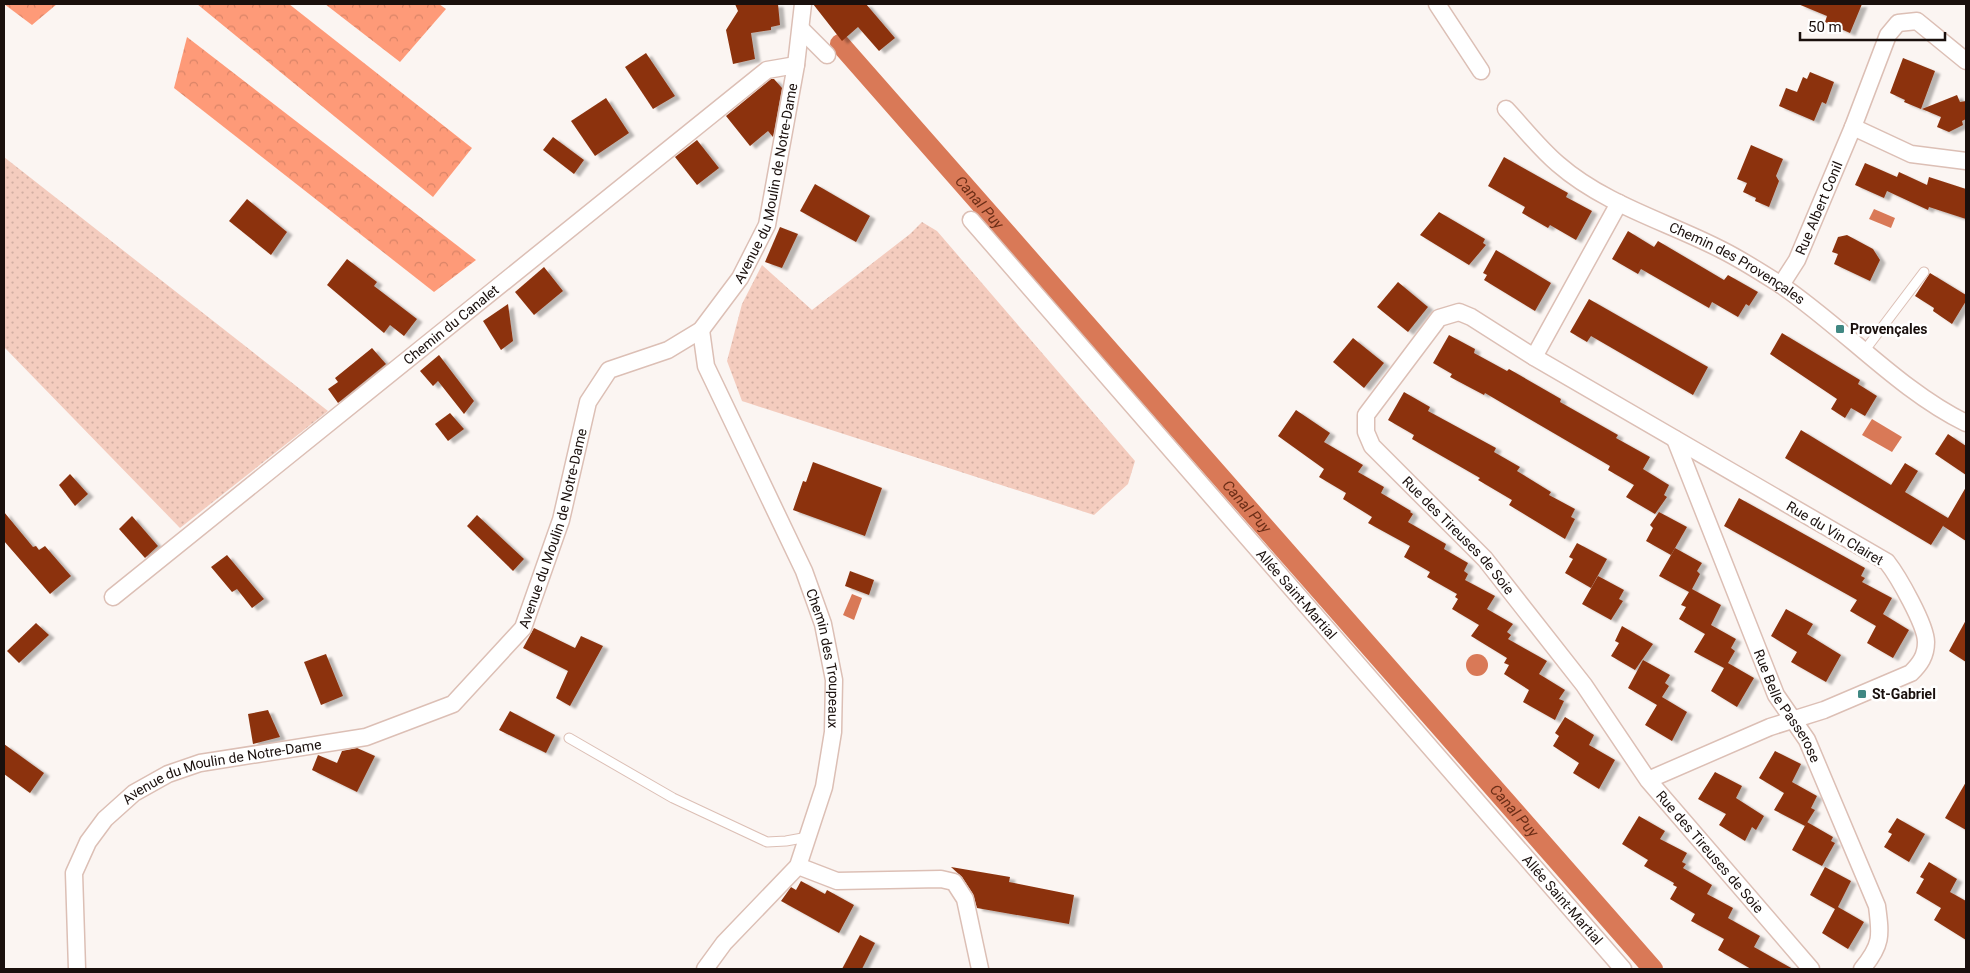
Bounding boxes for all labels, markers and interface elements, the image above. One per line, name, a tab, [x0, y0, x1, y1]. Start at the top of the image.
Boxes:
scale bar	[1800, 10, 1945, 42]
text: 50 m	[1808, 18, 1842, 36]
street label: Avenue du Moulin de Notre-Dame	[731, 82, 801, 287]
street label: Rue Albert Conil	[1792, 159, 1846, 257]
water label: Canal Puy	[951, 172, 1008, 234]
street label: Chemin des Provençales	[1667, 219, 1808, 307]
street label: Chemin du Canalet	[400, 281, 502, 368]
place label: Provençales	[1850, 321, 1927, 337]
marker: Provençales	[1834, 323, 1846, 335]
street label: Avenue du Moulin de Notre-Dame	[515, 427, 590, 631]
street label: Rue des Tireuses de Soie	[1399, 473, 1518, 597]
water label: Canal Puy	[1219, 476, 1276, 538]
street label: Rue du Vin Clairet	[1784, 498, 1887, 568]
street label: Allée Saint-Martial	[1253, 546, 1340, 642]
street label: Chemin des Troupeaux	[803, 586, 842, 729]
street label: Rue Belle Passerose	[1751, 647, 1824, 765]
place label: St-Gabriel	[1872, 686, 1936, 702]
marker: St-Gabriel	[1856, 688, 1868, 700]
street label: Avenue du Moulin de Notre-Dame	[119, 736, 322, 807]
water label: Canal Puy	[1486, 781, 1543, 842]
street label: Rue des Tireuses de Soie	[1653, 787, 1767, 916]
street label: Allée Saint-Martial	[1519, 851, 1606, 948]

